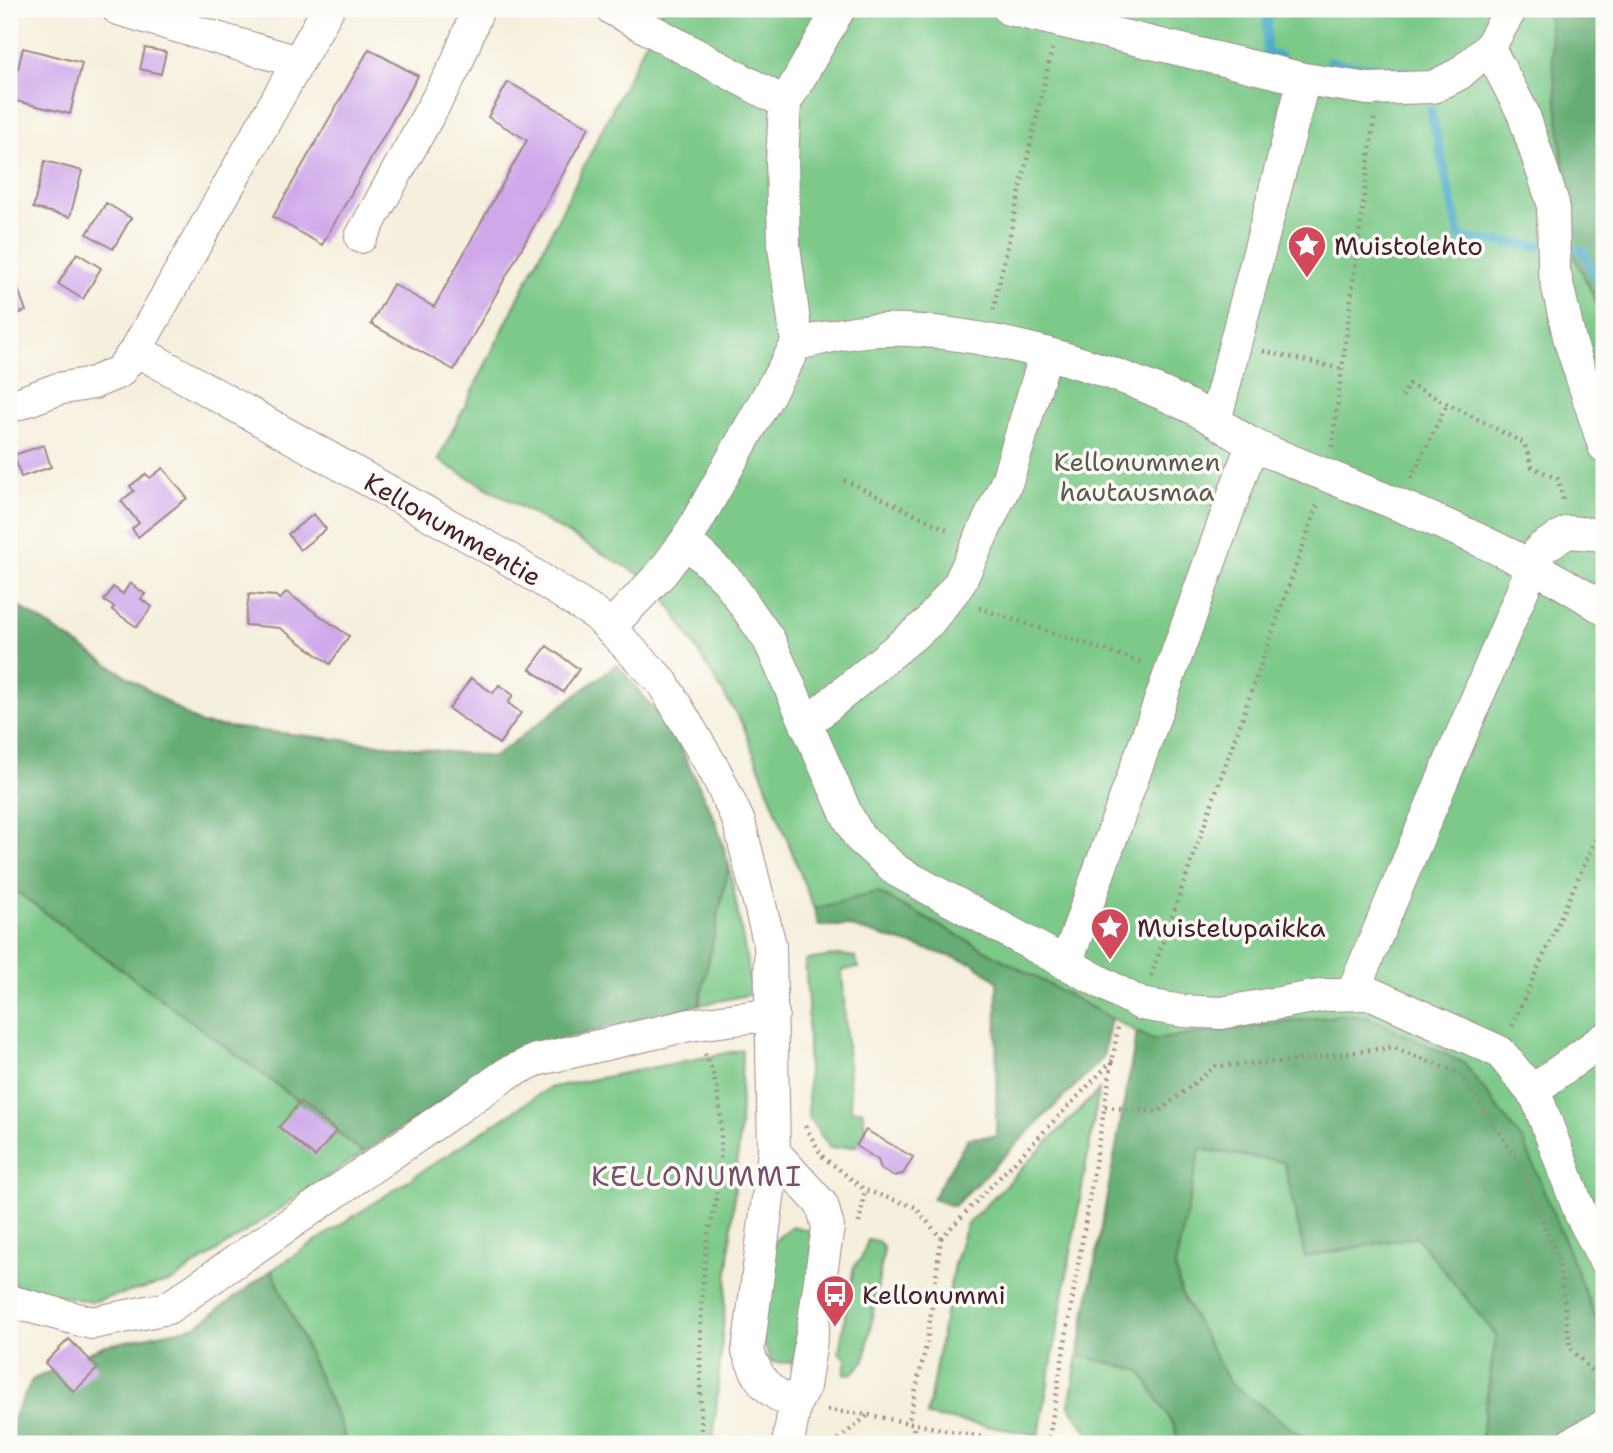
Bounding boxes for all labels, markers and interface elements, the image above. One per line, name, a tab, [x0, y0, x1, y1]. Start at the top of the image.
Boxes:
place icon: Muistolehto	[1286, 224, 1328, 279]
place label: Muistolehto	[1334, 228, 1483, 263]
park label: Kellonummen hautausmaa	[1054, 444, 1220, 509]
street label: Kellonummentie	[358, 464, 548, 594]
place icon: Muistelupaikka	[1089, 906, 1131, 961]
place label: Muistelupaikka	[1137, 910, 1326, 945]
district label: KELLONUMMI	[591, 1157, 803, 1195]
bus stop icon: Kellonummi	[814, 1273, 856, 1328]
place label: Kellonummi	[862, 1277, 1006, 1312]

